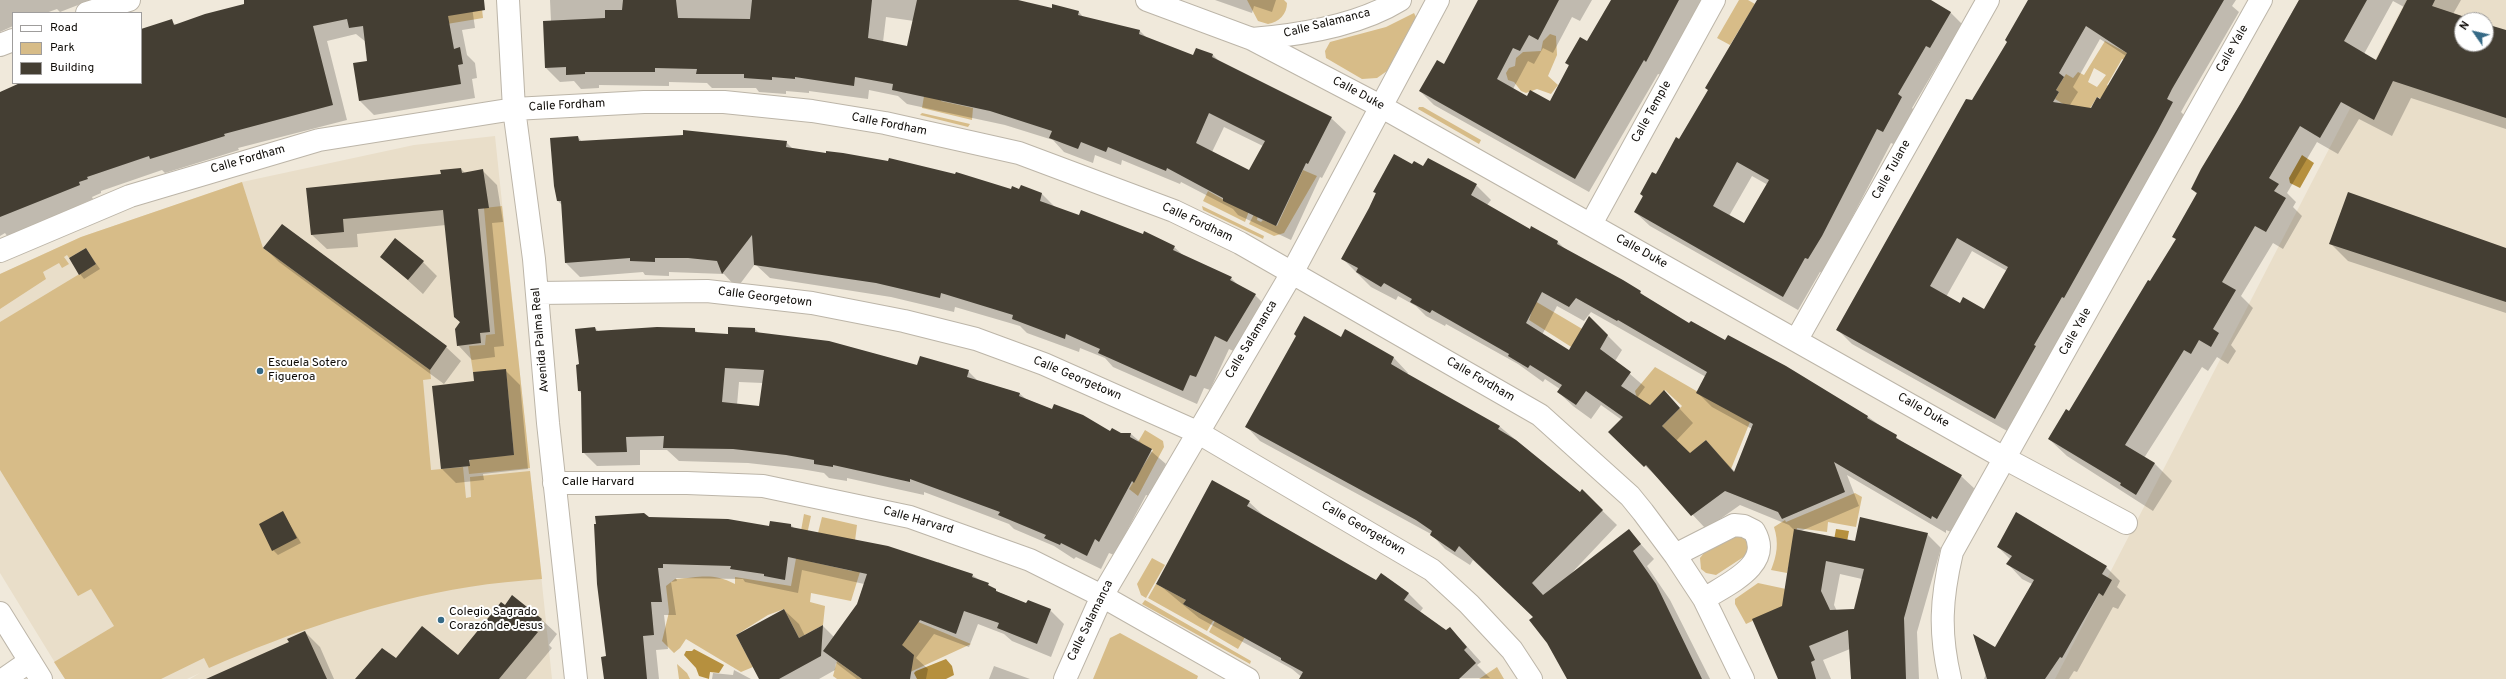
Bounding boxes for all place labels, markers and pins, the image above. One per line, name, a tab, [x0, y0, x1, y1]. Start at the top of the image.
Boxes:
place label: Escuela Sotero Figueroa	[268, 357, 347, 385]
marker: Escuela Sotero Figueroa	[255, 366, 265, 376]
place label: Colegio Sagrado Corazón de Jesus	[449, 606, 543, 634]
marker: Colegio Sagrado Corazón de Jesus	[436, 615, 446, 625]

